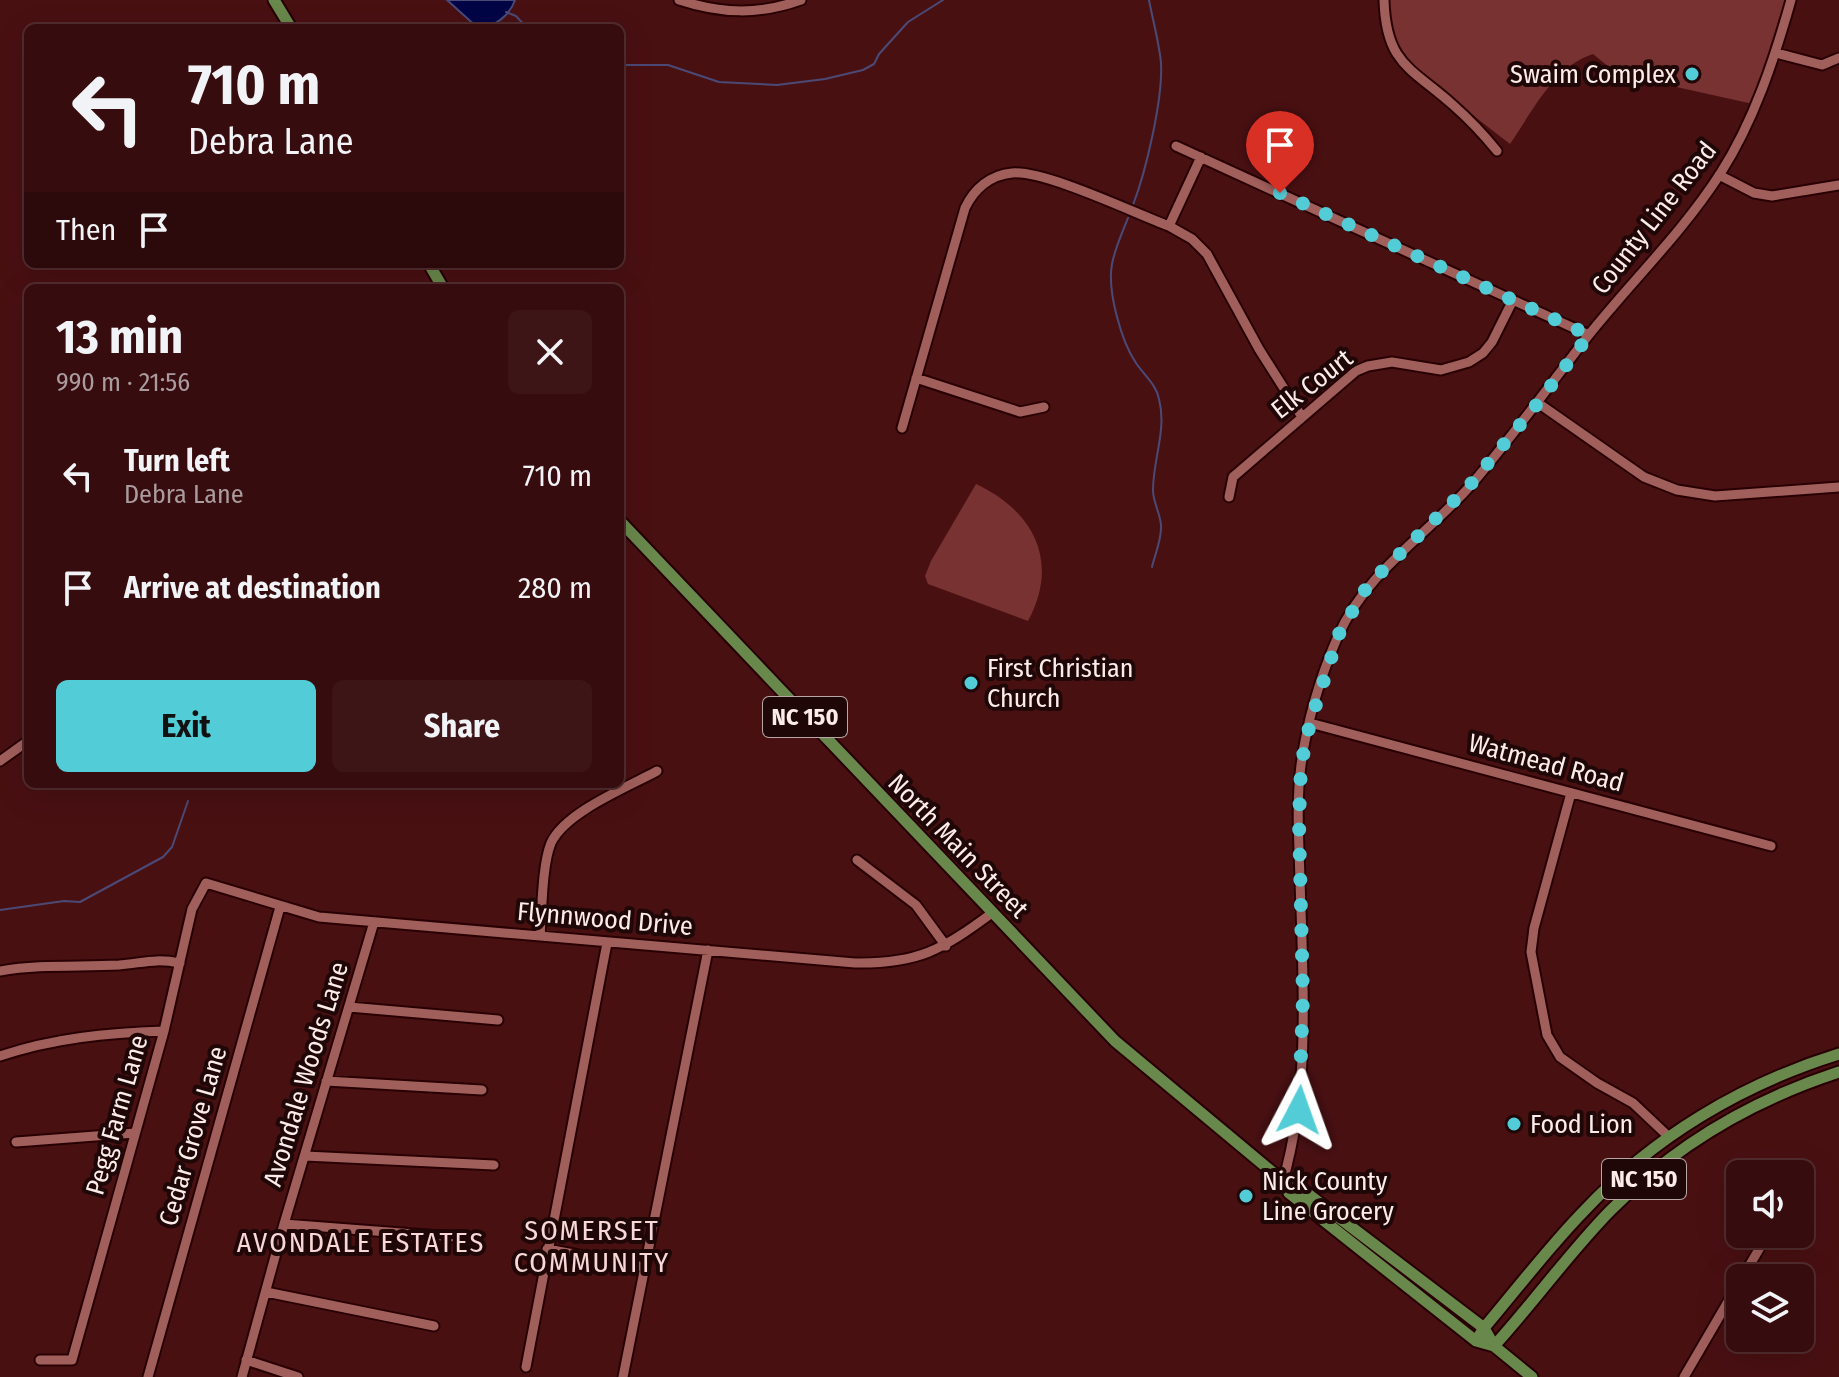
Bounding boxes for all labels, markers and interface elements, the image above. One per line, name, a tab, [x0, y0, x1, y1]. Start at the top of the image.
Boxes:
text: 710 m	[188, 52, 320, 119]
icon: left	[56, 56, 160, 160]
place label: Swaim Complex	[1510, 59, 1677, 90]
marker: Swaim Complex	[1683, 65, 1701, 83]
pin	[1246, 111, 1314, 193]
text: Debra Lane	[188, 120, 354, 164]
icon: arrive	[1258, 123, 1302, 167]
street label: County Line Road	[1585, 136, 1723, 300]
icon: arrive	[132, 208, 176, 252]
text: Then	[56, 212, 116, 248]
text: 13 min	[56, 308, 183, 366]
button: close	[508, 310, 592, 394]
street label: Elk Court	[1265, 342, 1359, 425]
text: 990 m · 21:56	[56, 367, 190, 398]
text: Turn left	[124, 443, 230, 479]
icon: left	[56, 454, 100, 498]
text: 710 m	[523, 458, 592, 494]
text: Debra Lane	[124, 479, 244, 510]
icon: arrive	[56, 566, 100, 610]
text: Arrive at destination	[124, 570, 381, 606]
text: 280 m	[518, 570, 592, 606]
place label: First Christian Church	[987, 653, 1133, 714]
marker: First Christian Church	[962, 674, 980, 692]
button: Exit	[56, 680, 316, 772]
button: Share	[332, 680, 592, 772]
road number: NC 150	[763, 697, 847, 737]
street label: Watmead Road	[1465, 727, 1627, 799]
street label: North Main Street	[881, 767, 1035, 925]
street label: Flynnwood Drive	[516, 896, 694, 942]
street label: Avondale Woods Lane	[257, 958, 355, 1190]
street label: Pegg Farm Lane	[79, 1032, 155, 1198]
street label: Cedar Grove Lane	[153, 1043, 233, 1229]
position arrow	[1257, 1068, 1341, 1152]
place label: Food Lion	[1530, 1109, 1633, 1140]
marker: Food Lion	[1505, 1115, 1523, 1133]
road number: NC 150	[1602, 1159, 1686, 1199]
map controls	[1726, 1160, 1814, 1352]
button: sound	[1726, 1160, 1814, 1248]
place label: Nick County Line Grocery	[1262, 1166, 1394, 1227]
marker: Nick County Line Grocery	[1237, 1187, 1255, 1205]
district label: SOMERSET COMMUNITY	[514, 1214, 670, 1279]
district label: AVONDALE ESTATES	[237, 1226, 485, 1259]
button: layers	[1726, 1264, 1814, 1352]

